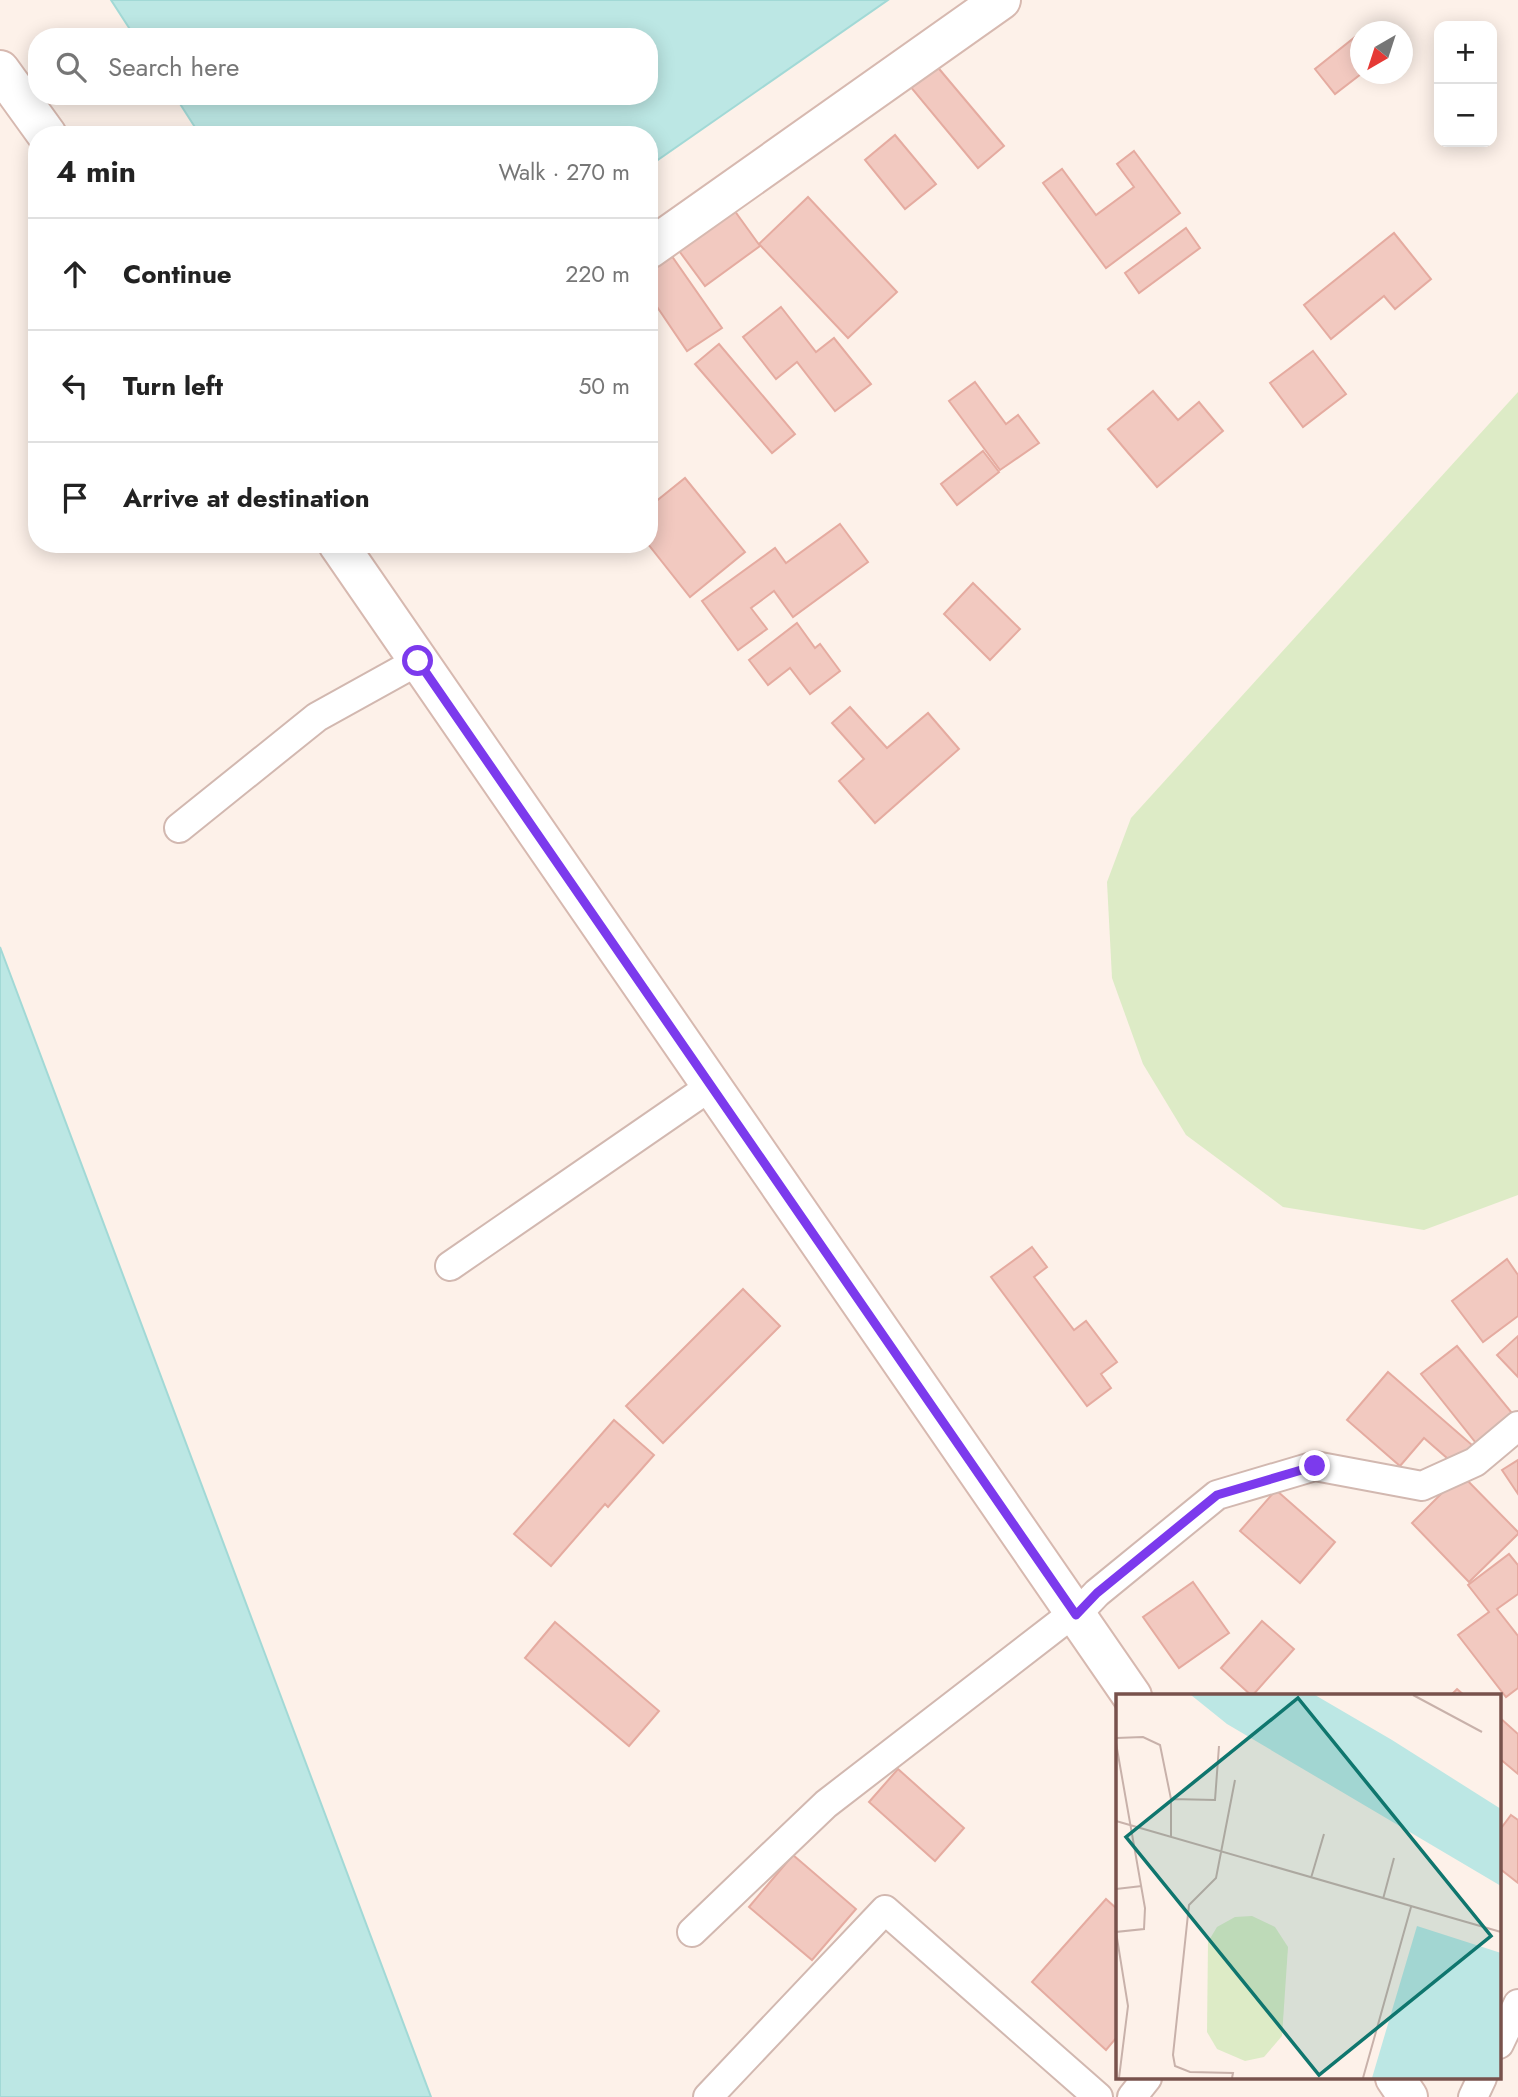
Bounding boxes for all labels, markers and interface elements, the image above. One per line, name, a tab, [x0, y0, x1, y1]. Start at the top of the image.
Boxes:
north arrow	[1350, 21, 1413, 84]
map controls	[1434, 21, 1497, 147]
button: +	[1434, 21, 1497, 84]
search box	[28, 28, 658, 105]
icon: search	[52, 48, 90, 86]
text: Search here	[108, 48, 240, 86]
button: −	[1434, 84, 1497, 147]
text: 4 min	[56, 150, 136, 193]
text: Walk · 270 m	[499, 155, 630, 189]
icon: ahead	[56, 255, 94, 293]
text: Continue	[123, 255, 232, 293]
text: 220 m	[565, 257, 630, 291]
icon: left	[56, 367, 94, 405]
text: Turn left	[123, 367, 223, 405]
text: 50 m	[578, 369, 630, 403]
icon: arrive	[56, 479, 94, 517]
text: Arrive at destination	[123, 479, 370, 517]
route start	[402, 645, 433, 676]
route end	[1299, 1450, 1330, 1481]
inset map	[1116, 1694, 1500, 2080]

